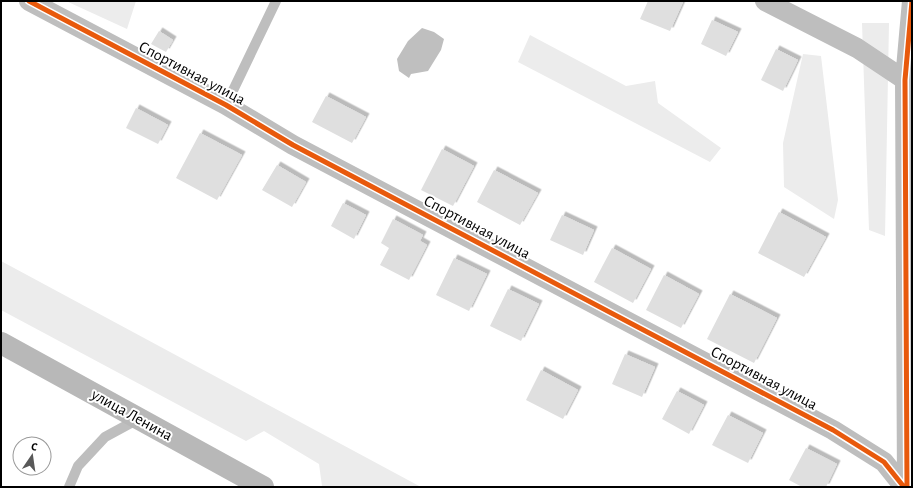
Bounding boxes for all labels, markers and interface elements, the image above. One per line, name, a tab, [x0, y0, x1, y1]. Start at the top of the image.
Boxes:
street label: Спортивная улица	[136, 38, 248, 109]
street label: Спортивная улица	[421, 192, 533, 263]
street label: Спортивная улица	[708, 343, 820, 414]
street label: улица Ленина	[87, 386, 175, 445]
north arrow	[12, 436, 52, 476]
text: С	[30, 441, 38, 453]

